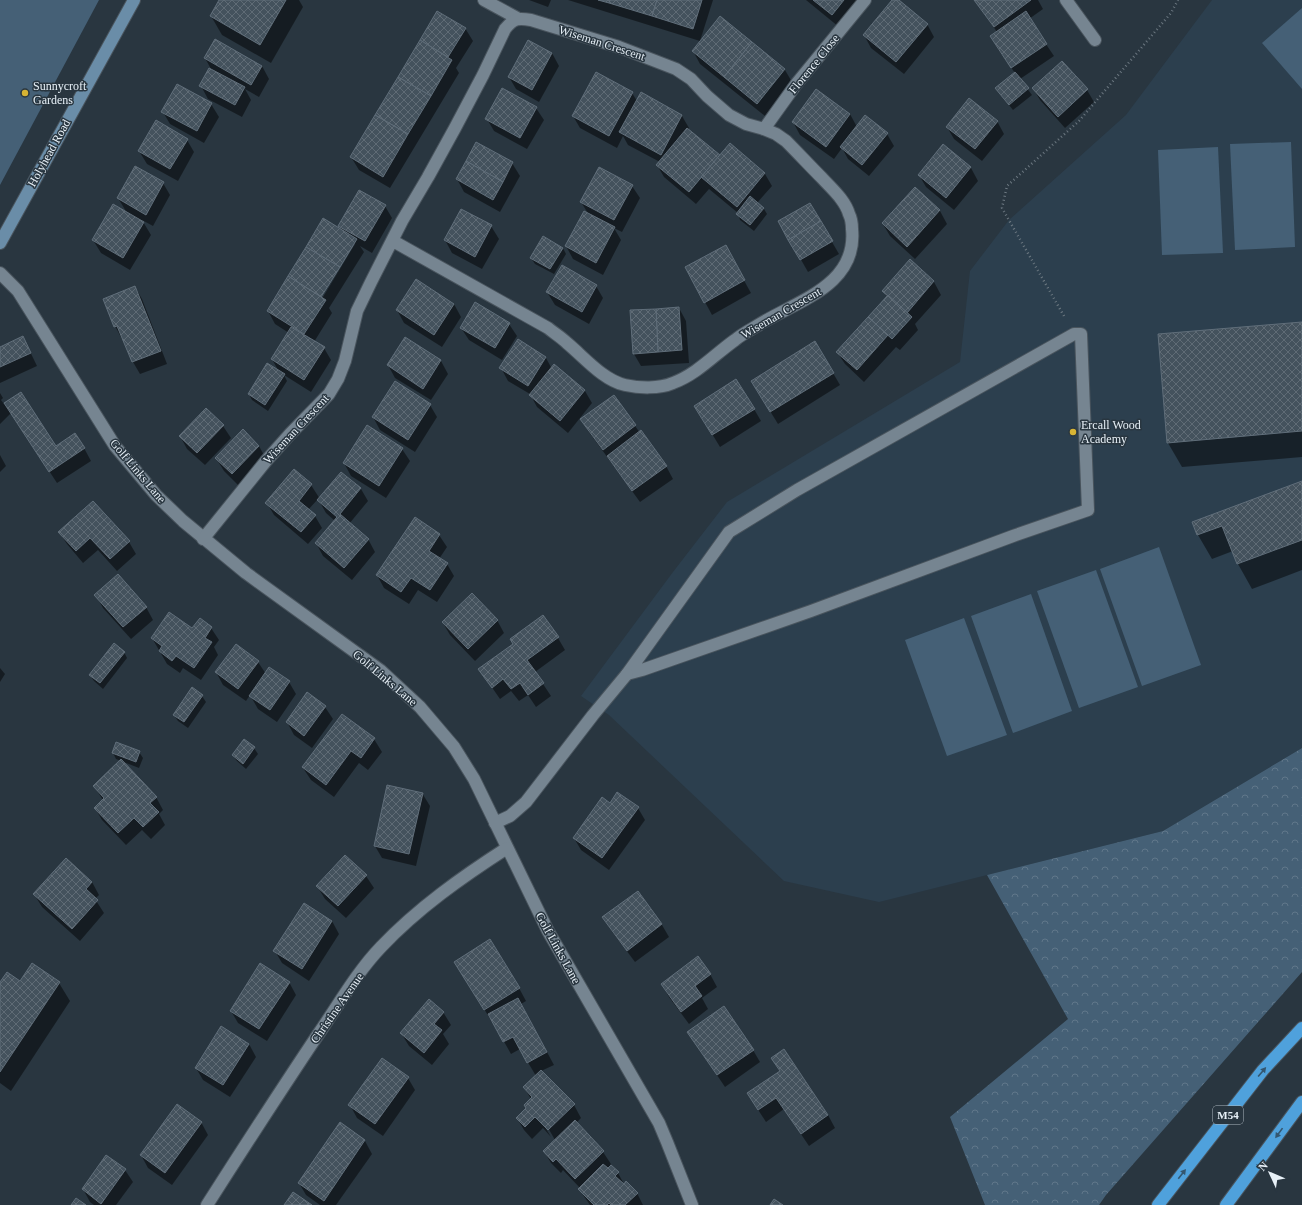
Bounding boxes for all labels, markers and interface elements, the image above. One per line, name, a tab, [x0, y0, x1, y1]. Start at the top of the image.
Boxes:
street label: Wiseman Crescent	[557, 22, 648, 64]
street label: Florence Close	[786, 31, 842, 97]
place label: Sunnycroft Gardens	[33, 79, 87, 107]
marker: Sunnycroft Gardens	[20, 88, 30, 98]
street label: Holyhead Road	[25, 117, 73, 189]
street label: Wiseman Crescent	[739, 284, 824, 342]
street label: Wiseman Crescent	[260, 391, 332, 467]
place label: Ercall Wood Academy	[1081, 418, 1141, 446]
marker: Ercall Wood Academy	[1068, 427, 1078, 437]
street label: Golf Links Lane	[107, 436, 169, 506]
street label: Golf Links Lane	[350, 647, 420, 709]
street label: Golf Links Lane	[533, 910, 583, 986]
street label: Christine Avenue	[308, 970, 366, 1046]
one-way arrow	[1257, 1066, 1266, 1077]
road number: M54	[1213, 1106, 1243, 1124]
one-way arrow	[1275, 1128, 1283, 1139]
north arrow	[1250, 1153, 1290, 1193]
text: N	[1256, 1159, 1270, 1173]
one-way arrow	[1178, 1169, 1186, 1180]

